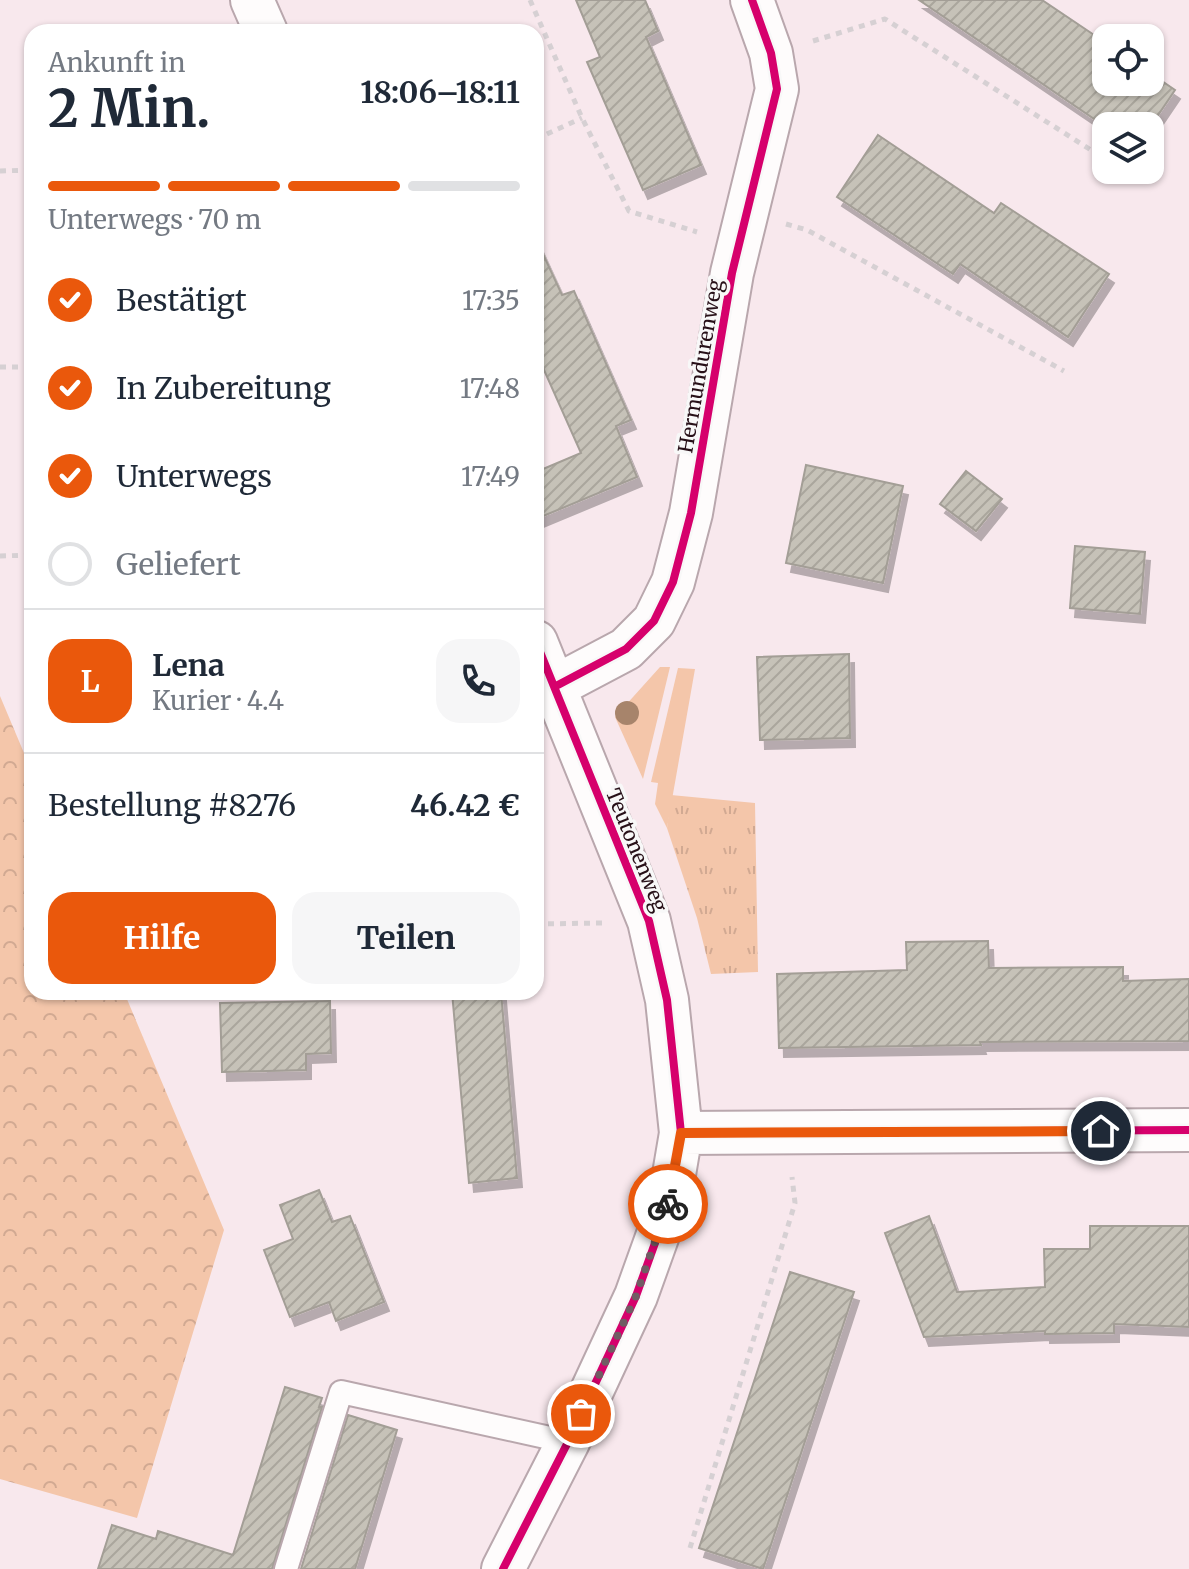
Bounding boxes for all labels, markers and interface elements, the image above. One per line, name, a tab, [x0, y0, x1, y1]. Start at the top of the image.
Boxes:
map controls	[1092, 24, 1164, 184]
button: locate	[1092, 24, 1164, 96]
text: Ankunft in	[48, 46, 185, 79]
text: 18:06–18:11	[360, 73, 520, 111]
text: 2 Min.	[48, 76, 210, 141]
button: layers	[1092, 112, 1164, 184]
text: Unterwegs · 70 m	[48, 203, 261, 236]
street label: Hermundurenweg	[672, 277, 728, 455]
icon: check	[48, 278, 92, 322]
text: Bestätigt	[116, 281, 247, 319]
text: 17:35	[462, 284, 520, 317]
icon: check	[48, 366, 92, 410]
text: In Zubereitung	[116, 369, 331, 407]
text: 17:48	[460, 372, 520, 405]
icon: check	[48, 454, 92, 498]
text: Unterwegs	[116, 457, 272, 495]
text: 17:49	[461, 460, 520, 493]
text: Geliefert	[116, 545, 241, 583]
button: phone	[436, 639, 520, 723]
text: Lena	[152, 646, 225, 684]
text: L	[80, 662, 100, 700]
text: Kurier · 4.4	[152, 684, 284, 717]
street label: Teutonenweg	[601, 785, 673, 915]
text: Bestellung #8276	[48, 786, 296, 824]
text: 46.42 €	[410, 786, 520, 824]
button: Hilfe	[48, 892, 276, 984]
button: Teilen	[292, 892, 520, 984]
pin	[1067, 1097, 1135, 1165]
icon: home	[1079, 1109, 1123, 1153]
courier	[628, 1164, 708, 1244]
icon: bike	[646, 1182, 690, 1226]
pin	[547, 1380, 615, 1448]
icon: bag	[559, 1392, 603, 1436]

